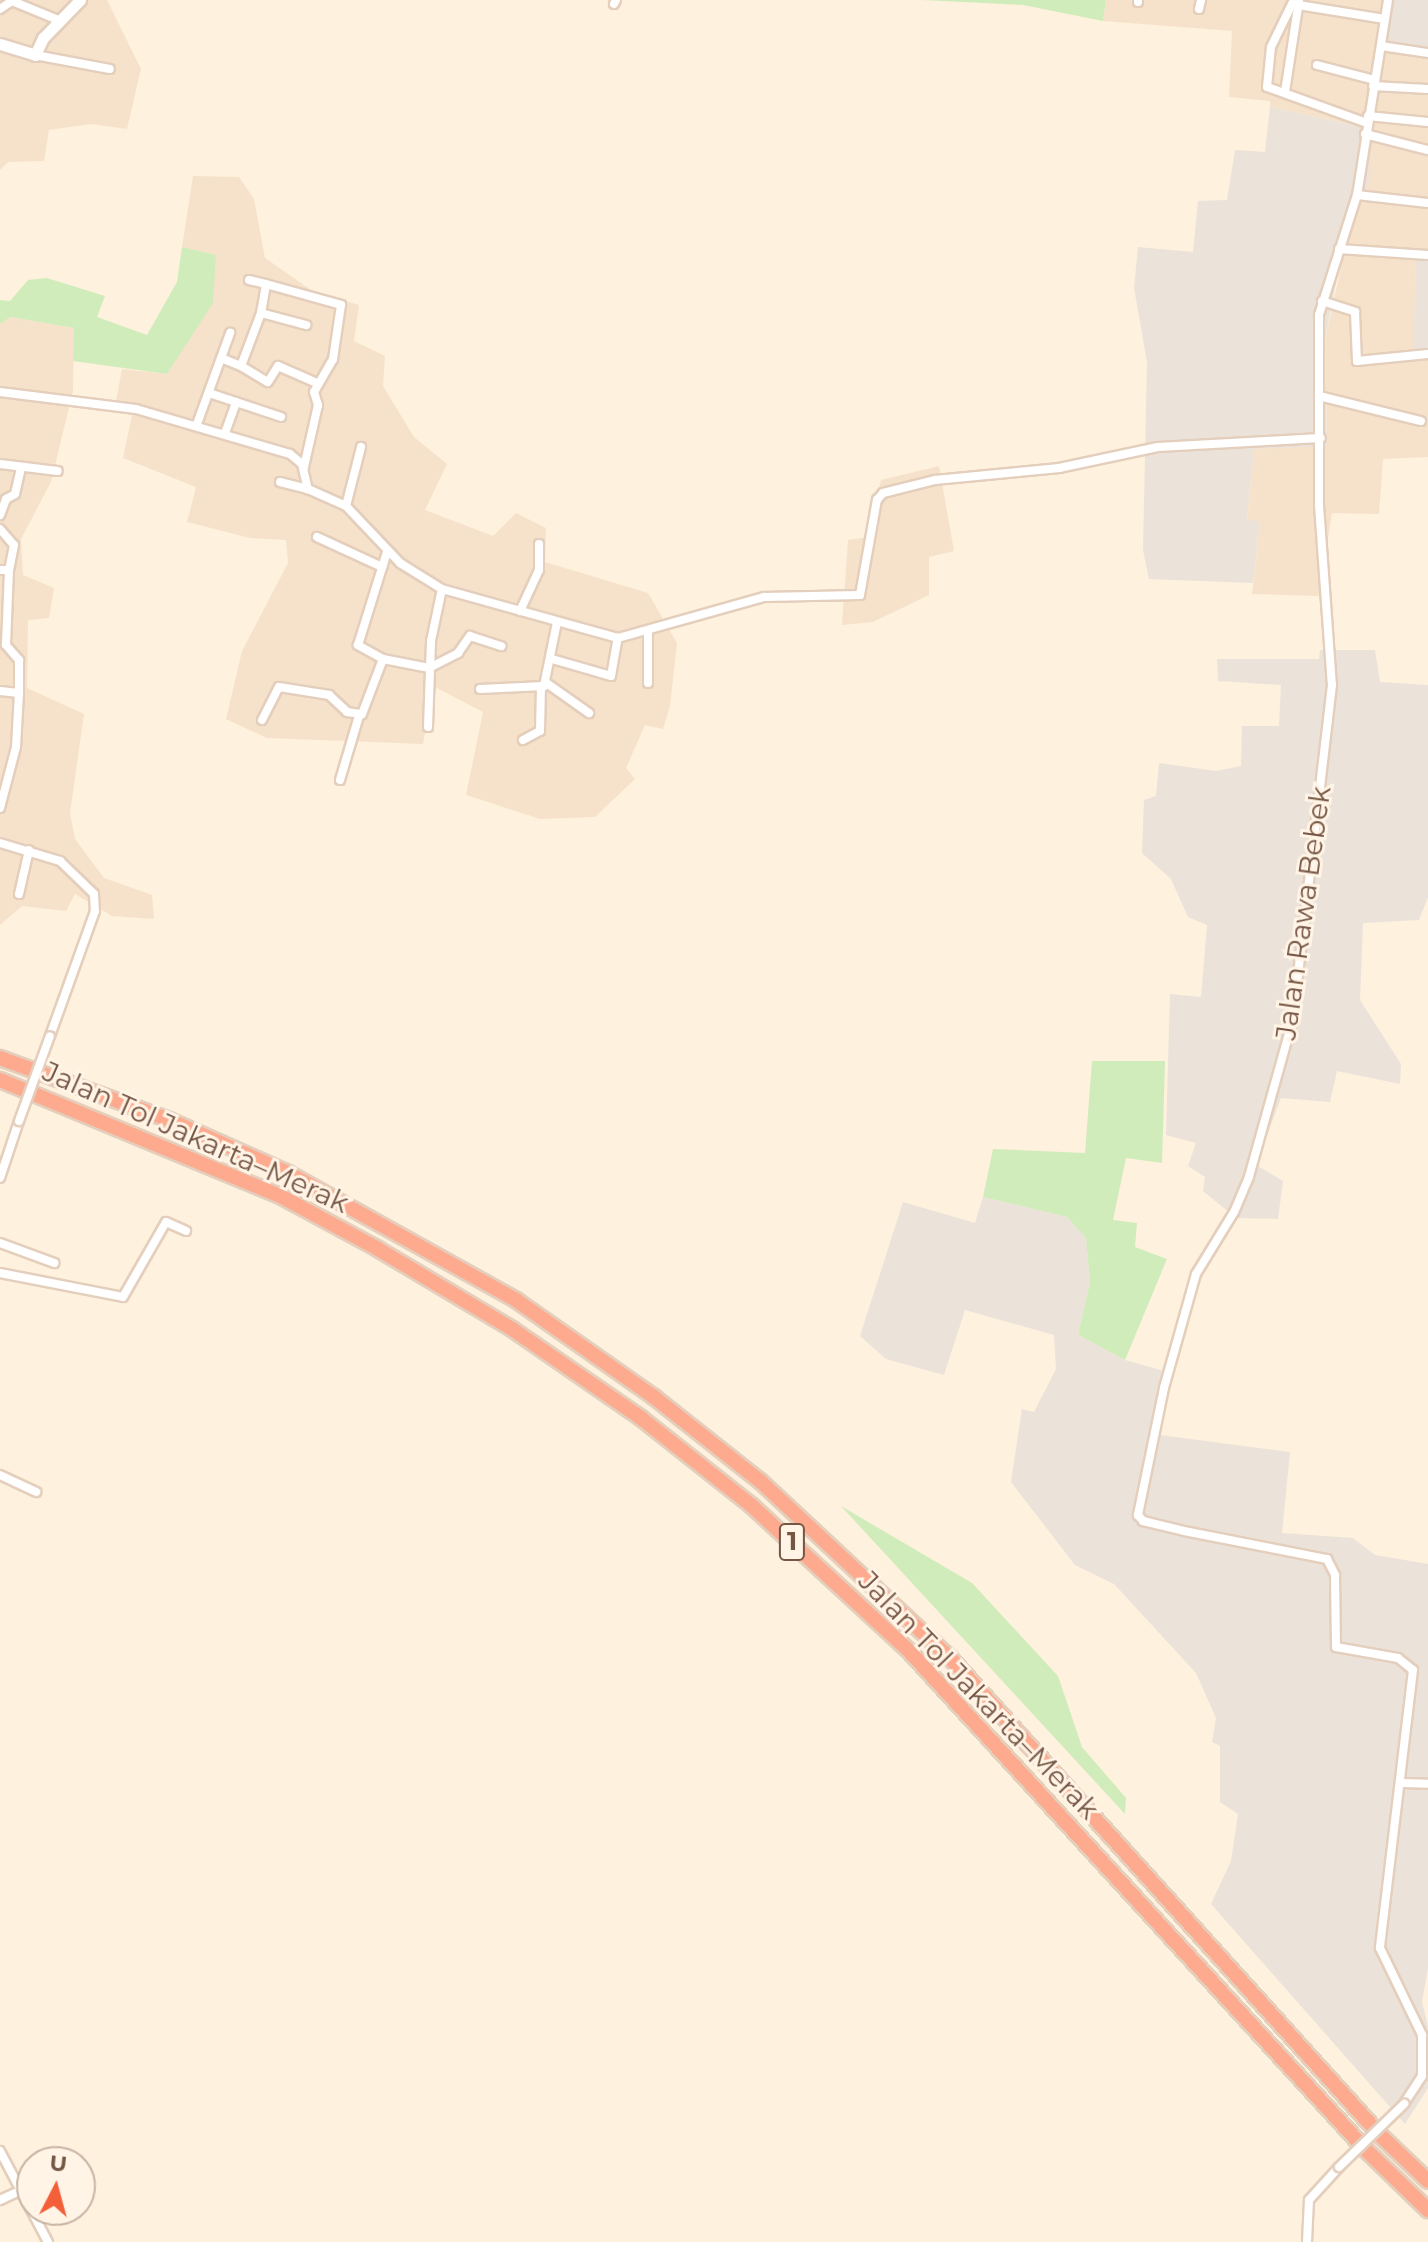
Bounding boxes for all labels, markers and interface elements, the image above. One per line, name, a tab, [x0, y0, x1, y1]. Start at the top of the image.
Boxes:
street label: Jalan Rawa Bebek	[1269, 784, 1337, 1042]
street label: Jalan Tol Jakarta–Merak	[38, 1054, 354, 1220]
road number: 1	[778, 1520, 806, 1564]
street label: Jalan Tol Jakarta–Merak	[852, 1564, 1106, 1826]
north arrow	[16, 2146, 96, 2226]
text: U	[48, 2149, 68, 2178]

